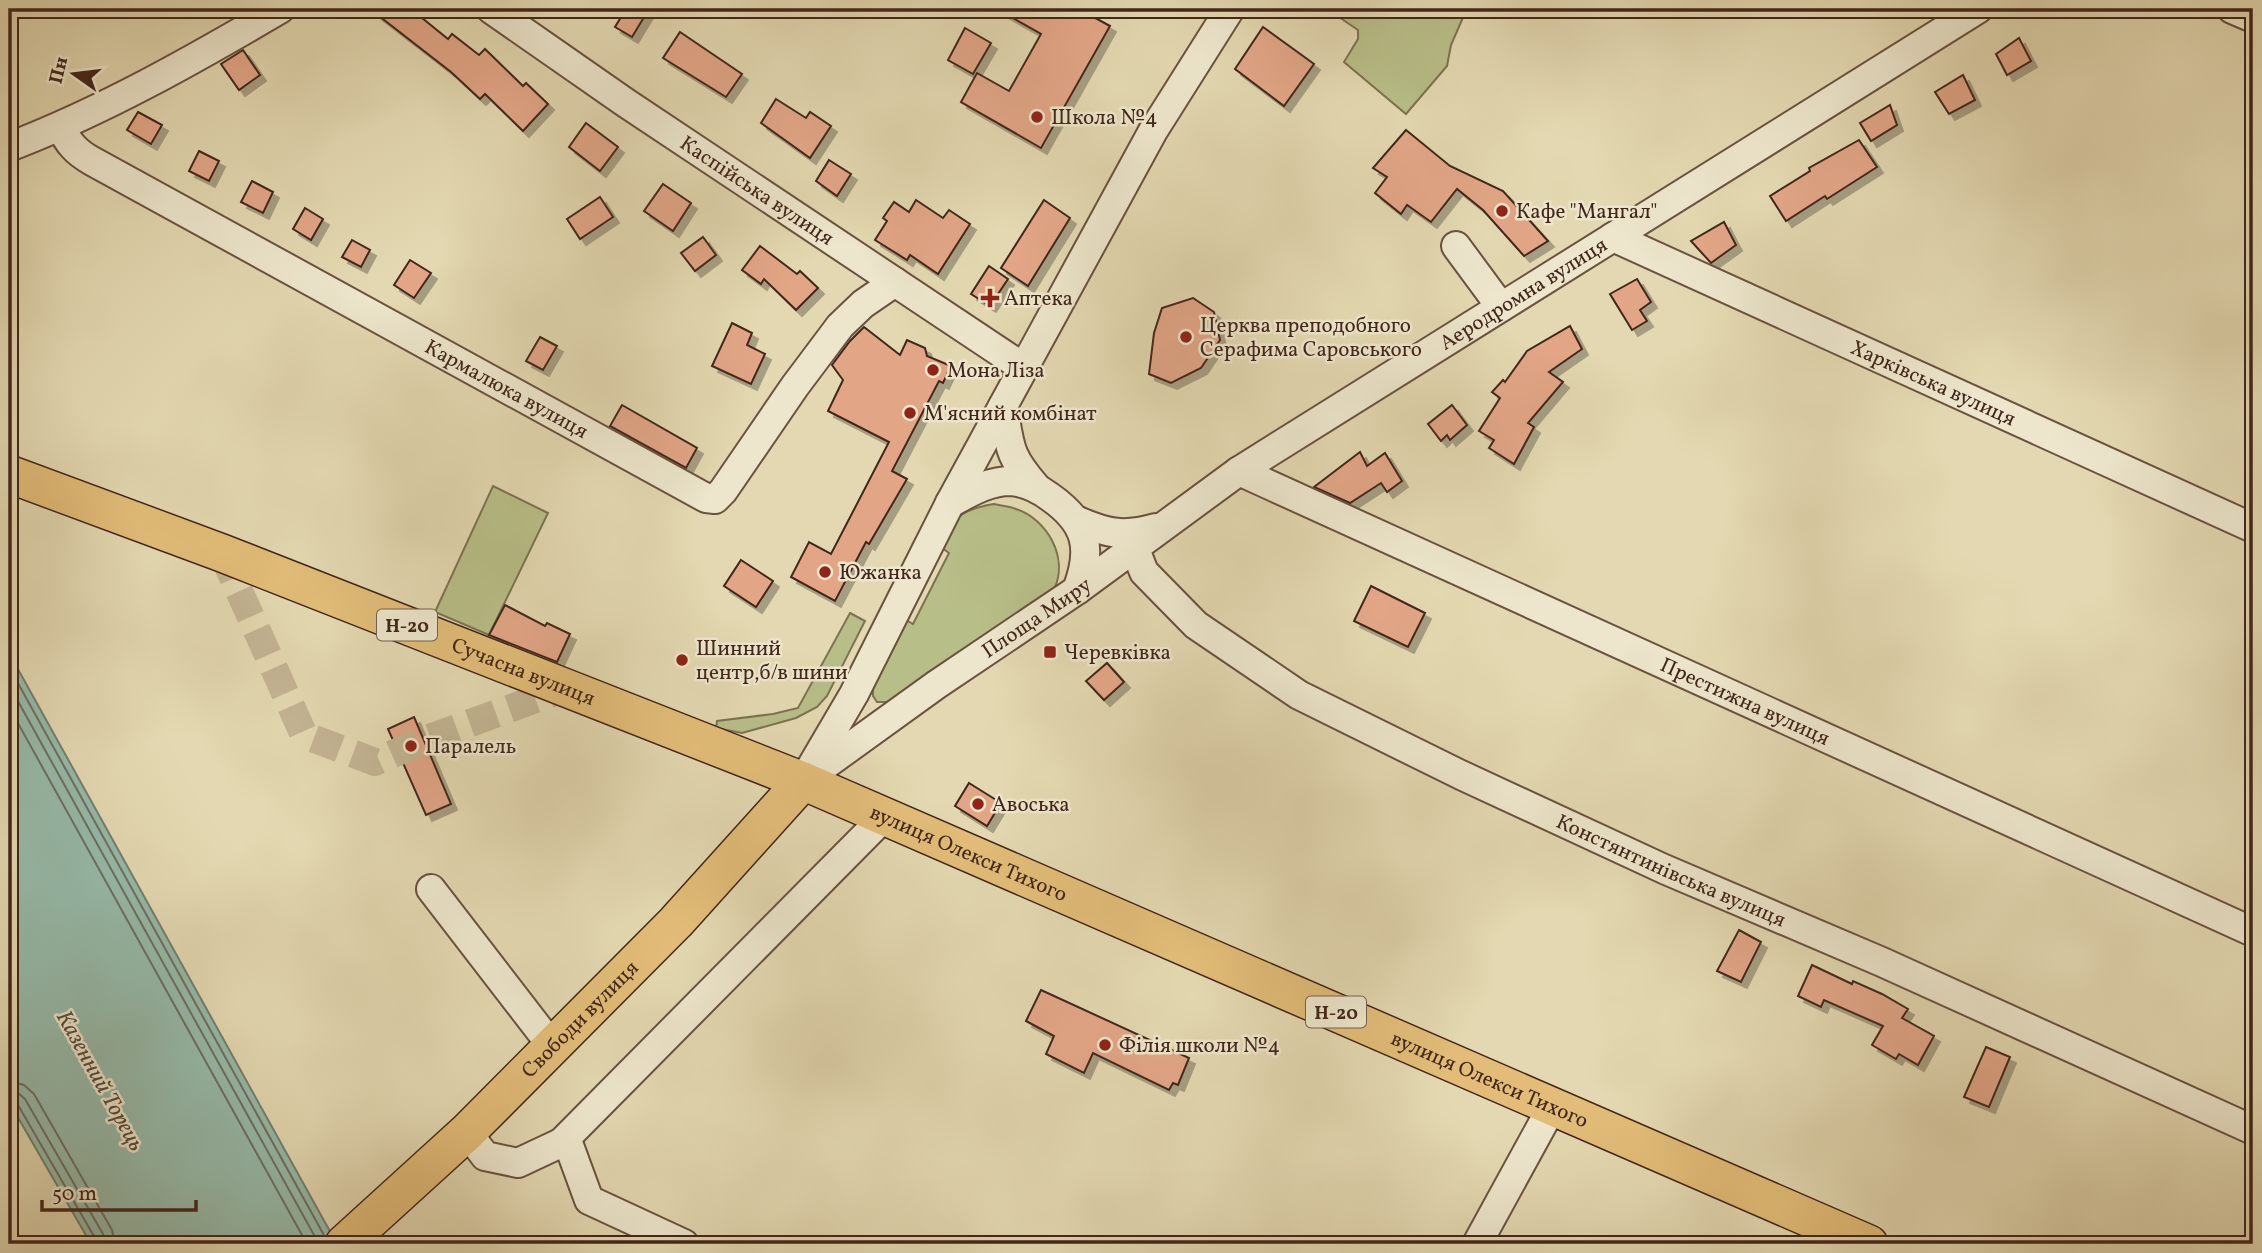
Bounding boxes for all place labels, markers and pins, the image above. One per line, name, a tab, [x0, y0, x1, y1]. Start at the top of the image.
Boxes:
place label: Школа №4	[1051, 104, 1157, 133]
marker: Школа №4	[1029, 109, 1045, 125]
place label: Кафе "Мангал"	[1516, 198, 1657, 227]
marker: Кафе "Мангал"	[1494, 203, 1510, 219]
place label: Аптека	[1004, 285, 1073, 314]
marker: Аптека	[982, 290, 998, 306]
place label: Церква преподобного Серафима Саровського	[1200, 312, 1422, 365]
marker: Церква преподобного Серафима Саровського	[1178, 329, 1194, 345]
place label: Мона Ліза	[947, 357, 1045, 386]
marker: Мона Ліза	[925, 362, 941, 378]
place label: М'ясний комбінат	[924, 400, 1097, 429]
marker: М'ясний комбінат	[902, 405, 918, 421]
place label: Южанка	[839, 559, 922, 588]
marker: Южанка	[817, 564, 833, 580]
place label: Шинний центр,б/в шини	[696, 635, 848, 688]
place label: Черевківка	[1064, 639, 1171, 668]
marker: Черевківка	[1042, 644, 1058, 660]
marker: Шинний центр,б/в шини	[674, 652, 690, 668]
place label: Паралель	[425, 733, 516, 762]
marker: Паралель	[403, 738, 419, 754]
place label: Авоська	[992, 791, 1070, 820]
marker: Авоська	[970, 796, 986, 812]
place label: Філія школи №4	[1119, 1032, 1280, 1061]
marker: Філія школи №4	[1097, 1037, 1113, 1053]

